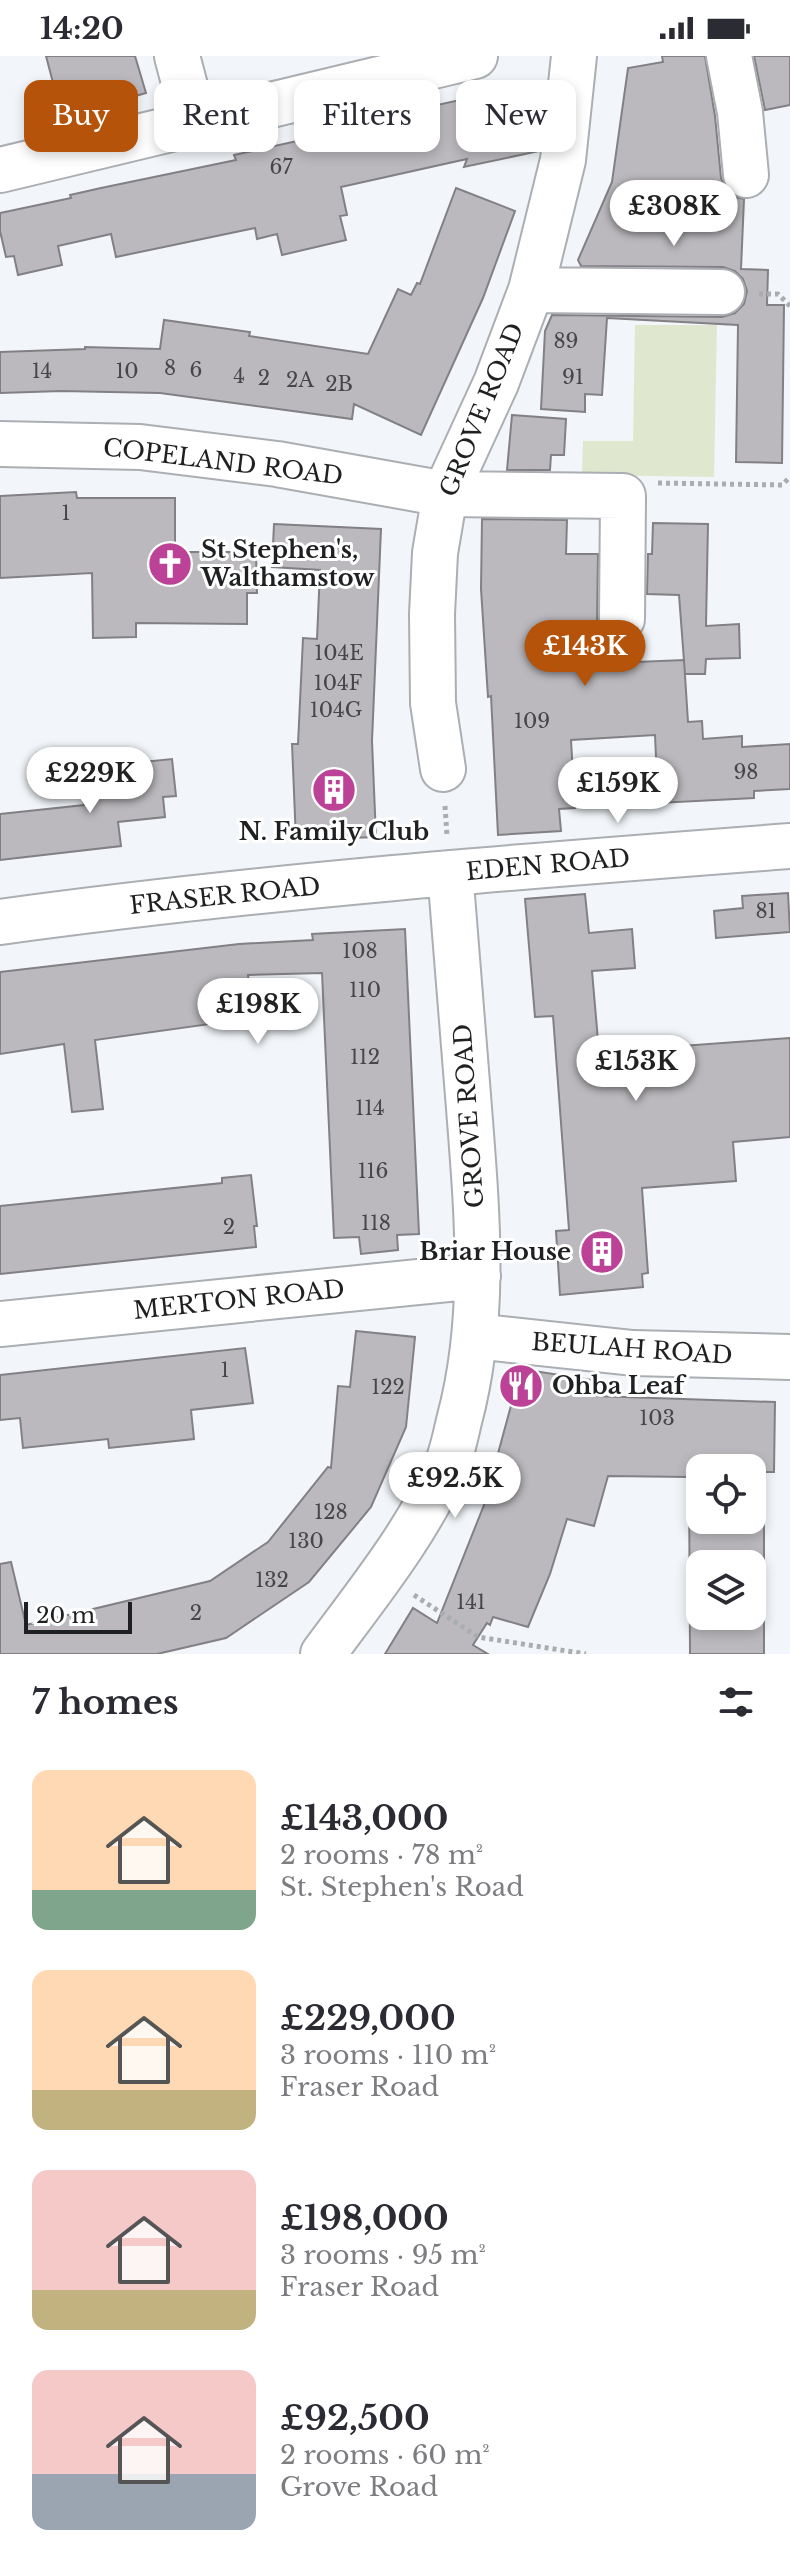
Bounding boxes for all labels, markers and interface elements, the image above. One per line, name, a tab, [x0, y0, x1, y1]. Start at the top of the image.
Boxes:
text: 14:20	[40, 10, 124, 47]
chip: Buy	[24, 80, 138, 152]
chip: Rent	[154, 80, 278, 152]
chip: Filters	[294, 80, 440, 152]
chip: New	[456, 80, 576, 152]
house number: 67	[270, 155, 293, 179]
pin: £308K	[618, 180, 730, 248]
text: £308K	[628, 190, 720, 222]
street label: GROVE ROAD	[434, 319, 530, 501]
house number: 89	[554, 329, 578, 353]
house number: 8	[164, 356, 176, 380]
house number: 6	[190, 358, 202, 382]
house number: 14	[32, 359, 52, 383]
house number: 10	[115, 359, 139, 383]
house number: 4	[233, 364, 245, 388]
house number: 91	[562, 365, 584, 389]
house number: 2	[258, 366, 270, 390]
house number: 2A	[286, 368, 314, 392]
house number: 2B	[325, 372, 353, 396]
street label: COPELAND ROAD	[101, 432, 345, 491]
house number: 1	[62, 501, 70, 525]
place label: St Stephen's, Walthamstow	[200, 535, 375, 592]
church icon: St Stephen's, Walthamstow	[146, 540, 194, 588]
pin: £143K	[529, 620, 641, 688]
text: £143K	[543, 630, 627, 662]
house number: 104E	[314, 641, 364, 665]
house number: 104F	[314, 671, 362, 695]
house number: 104G	[310, 698, 362, 722]
house number: 109	[514, 709, 550, 733]
pin: £229K	[34, 747, 146, 815]
text: £229K	[44, 757, 136, 789]
pin: £159K	[562, 757, 674, 825]
house number: 98	[734, 760, 758, 784]
building icon: N. Family Club	[310, 766, 358, 814]
text: £159K	[576, 767, 660, 799]
place label: N. Family Club	[239, 817, 429, 846]
street label: EDEN ROAD	[465, 843, 631, 886]
street label: FRASER ROAD	[128, 871, 322, 920]
house number: 81	[755, 899, 777, 923]
house number: 108	[342, 939, 378, 963]
pin: £198K	[202, 978, 314, 1046]
house number: 110	[349, 978, 381, 1002]
text: £198K	[215, 988, 301, 1020]
street label: GROVE ROAD	[448, 1023, 489, 1209]
pin: £153K	[580, 1035, 692, 1103]
house number: 112	[350, 1045, 380, 1069]
text: £153K	[594, 1045, 678, 1077]
house number: 114	[355, 1096, 385, 1120]
house number: 116	[358, 1159, 388, 1183]
house number: 118	[361, 1211, 391, 1235]
house number: 2	[223, 1215, 235, 1239]
building icon: Briar House	[578, 1228, 626, 1276]
place label: Briar House	[419, 1237, 571, 1266]
street label: MERTON ROAD	[132, 1274, 346, 1325]
street label: BEULAH ROAD	[530, 1327, 734, 1370]
house number: 1	[221, 1358, 229, 1382]
restaurant icon: Ohba Leaf	[497, 1362, 545, 1410]
place label: Ohba Leaf	[552, 1371, 687, 1400]
house number: 122	[371, 1375, 405, 1399]
house number: 103	[639, 1406, 675, 1430]
pin: £92.5K	[390, 1452, 520, 1520]
map controls	[686, 1454, 766, 1630]
button: locate	[686, 1454, 766, 1534]
text: £92.5K	[407, 1462, 503, 1494]
house number: 128	[314, 1500, 348, 1524]
house number: 130	[288, 1529, 324, 1553]
button: layers	[686, 1550, 766, 1630]
house number: 132	[255, 1568, 289, 1592]
house number: 141	[456, 1590, 486, 1614]
scale bar	[24, 1598, 132, 1634]
house number: 2	[190, 1601, 202, 1625]
text: 20 m	[36, 1602, 95, 1629]
icon: filters	[714, 1680, 758, 1724]
text: 7 homes	[32, 1681, 179, 1723]
text: £143,000	[280, 1797, 448, 1839]
icon: home	[96, 1802, 192, 1898]
text: 2 rooms · 78 m²	[280, 1839, 483, 1871]
text: St. Stephen's Road	[280, 1871, 524, 1903]
text: £229,000	[280, 1997, 456, 2039]
icon: home	[96, 2002, 192, 2098]
text: 3 rooms · 110 m²	[280, 2039, 496, 2071]
text: Fraser Road	[280, 2071, 439, 2103]
text: £198,000	[280, 2197, 449, 2239]
icon: home	[96, 2202, 192, 2298]
text: 3 rooms · 95 m²	[280, 2239, 486, 2271]
text: Fraser Road	[280, 2271, 439, 2303]
text: £92,500	[280, 2397, 430, 2439]
icon: home	[96, 2402, 192, 2498]
text: 2 rooms · 60 m²	[280, 2439, 490, 2471]
text: Grove Road	[280, 2471, 438, 2503]

